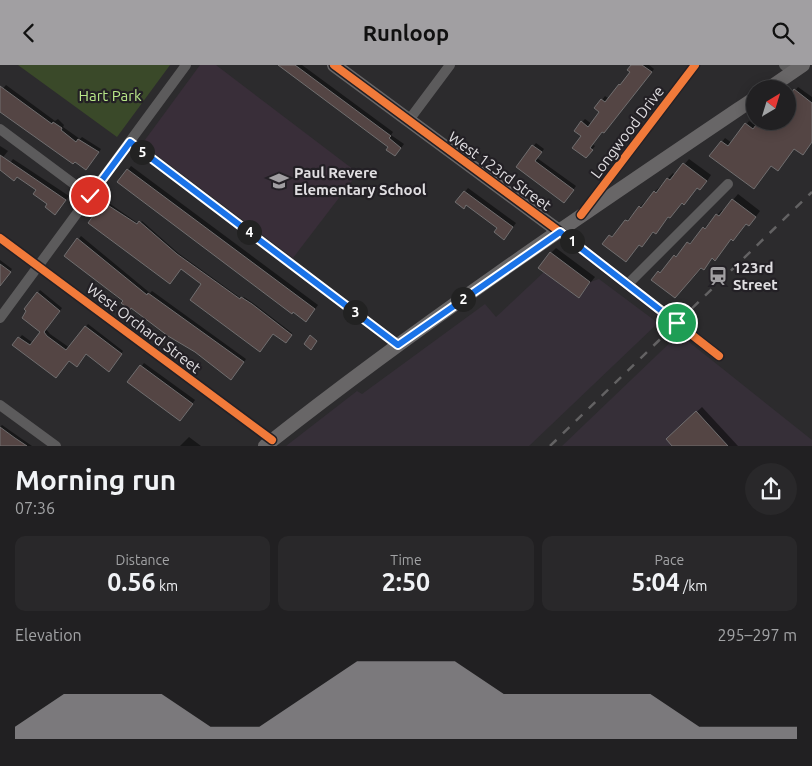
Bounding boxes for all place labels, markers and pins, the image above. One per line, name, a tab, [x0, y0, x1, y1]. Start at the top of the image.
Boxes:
pin: 5	[130, 139, 154, 165]
place label: Paul Revere Elementary School	[294, 164, 427, 198]
school or university icon: Paul Revere Elementary School	[268, 170, 290, 192]
pin	[69, 175, 111, 217]
pin: 4	[236, 219, 262, 245]
pin: 1	[560, 229, 584, 253]
place label: 123rd Street	[733, 259, 778, 293]
station icon: 123rd Street	[707, 265, 729, 287]
pin: 2	[450, 287, 476, 311]
pin: 3	[342, 299, 368, 325]
pin	[656, 302, 698, 344]

